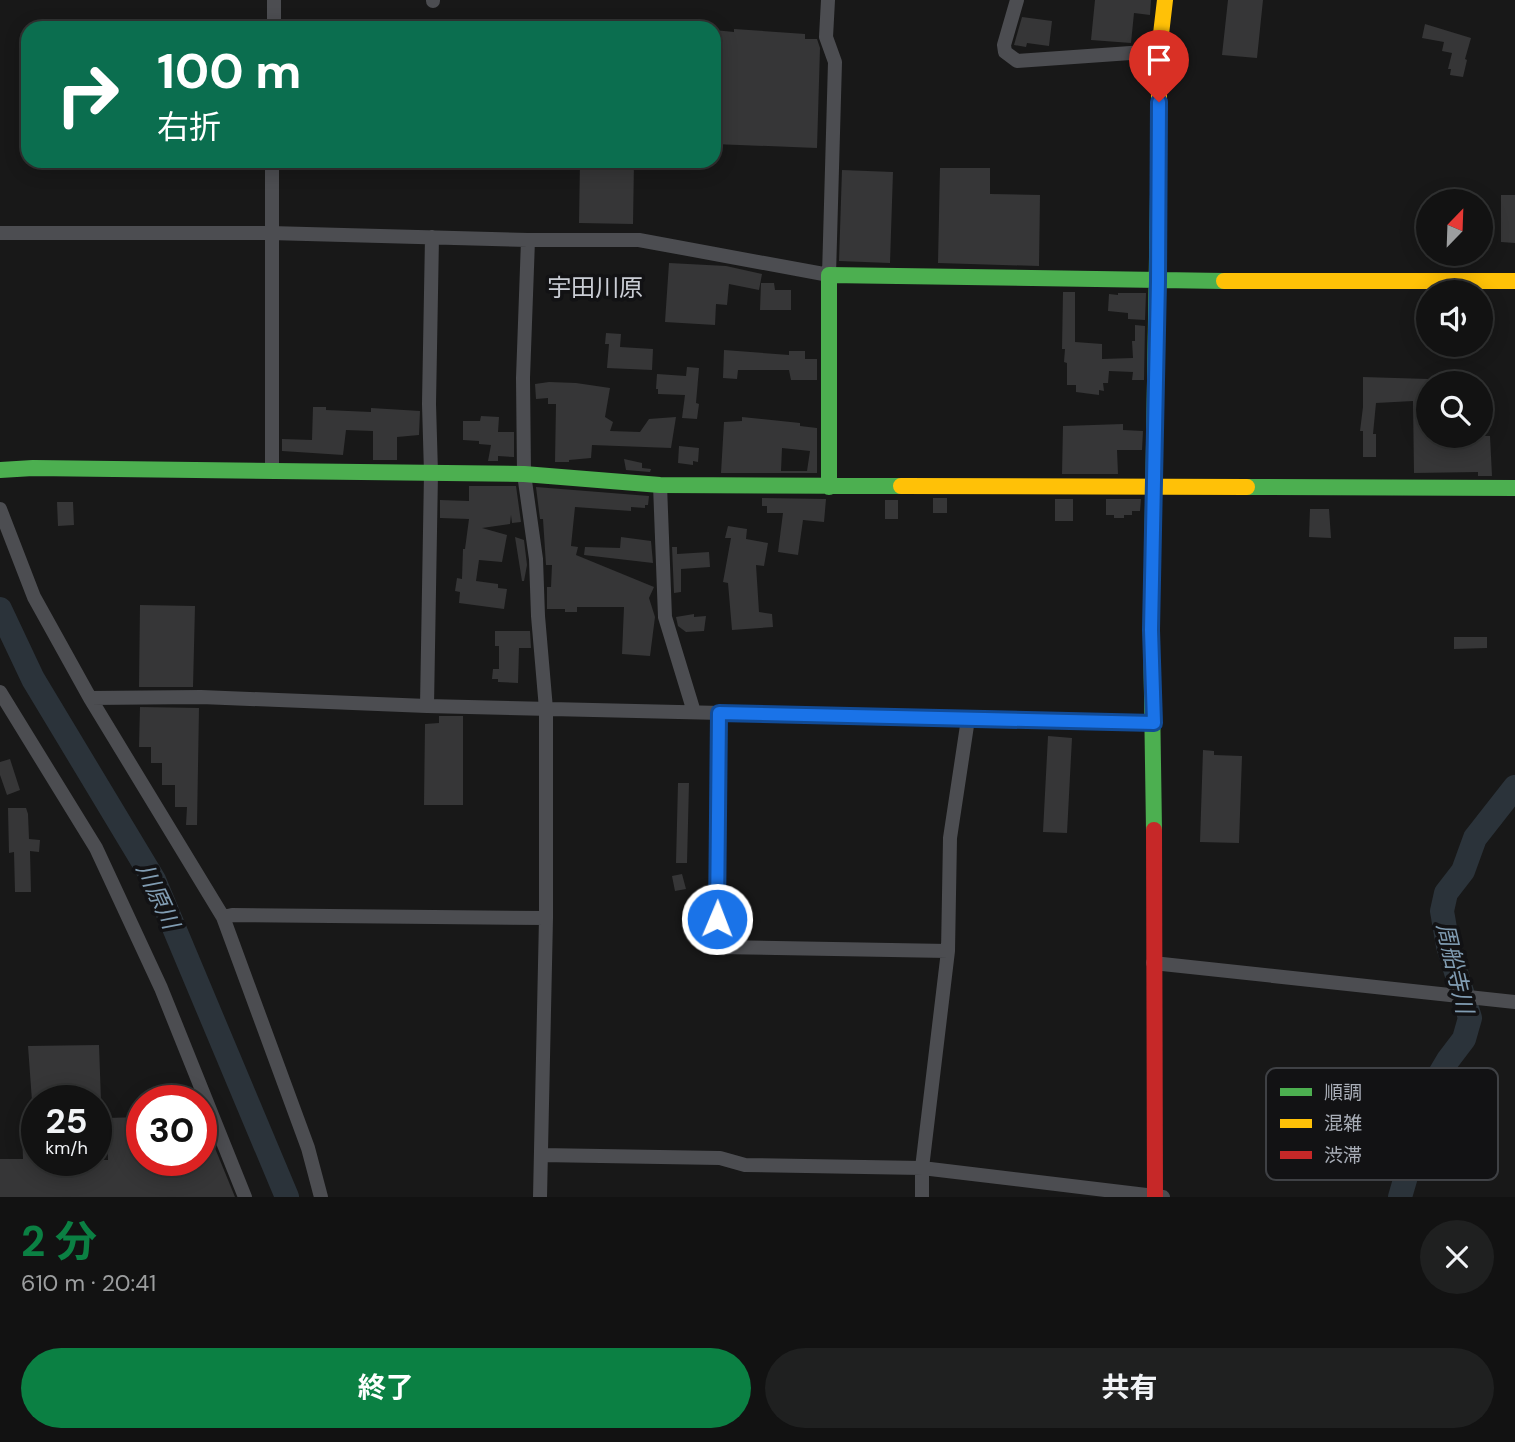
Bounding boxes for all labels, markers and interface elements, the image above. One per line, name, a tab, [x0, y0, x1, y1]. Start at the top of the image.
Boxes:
pin	[1129, 30, 1189, 102]
text: 100 m	[157, 39, 301, 103]
icon: arrive	[1140, 41, 1178, 79]
icon: right	[42, 49, 133, 140]
text: 右折	[157, 106, 221, 148]
north arrow	[1416, 189, 1493, 266]
map controls	[1416, 189, 1493, 448]
district label: 宇田川原	[547, 272, 643, 303]
button: sound	[1416, 280, 1493, 357]
button: search	[1416, 371, 1493, 448]
water label: 川原川	[130, 858, 187, 936]
position arrow	[680, 882, 754, 956]
water label: 周船寺川	[1430, 920, 1481, 1019]
legend	[1266, 1068, 1498, 1180]
text: 順調	[1324, 1080, 1362, 1105]
speed limit sign: 30	[126, 1085, 217, 1176]
text: 25	[46, 1098, 87, 1144]
text: 混雑	[1324, 1111, 1362, 1136]
text: km/h	[45, 1136, 88, 1160]
text: 渋滞	[1324, 1143, 1362, 1168]
text: 2 分	[21, 1214, 97, 1269]
button: close	[1420, 1220, 1494, 1294]
text: 610 m · 20:41	[21, 1268, 156, 1298]
button: 終了	[21, 1348, 751, 1428]
button: 共有	[765, 1348, 1494, 1428]

